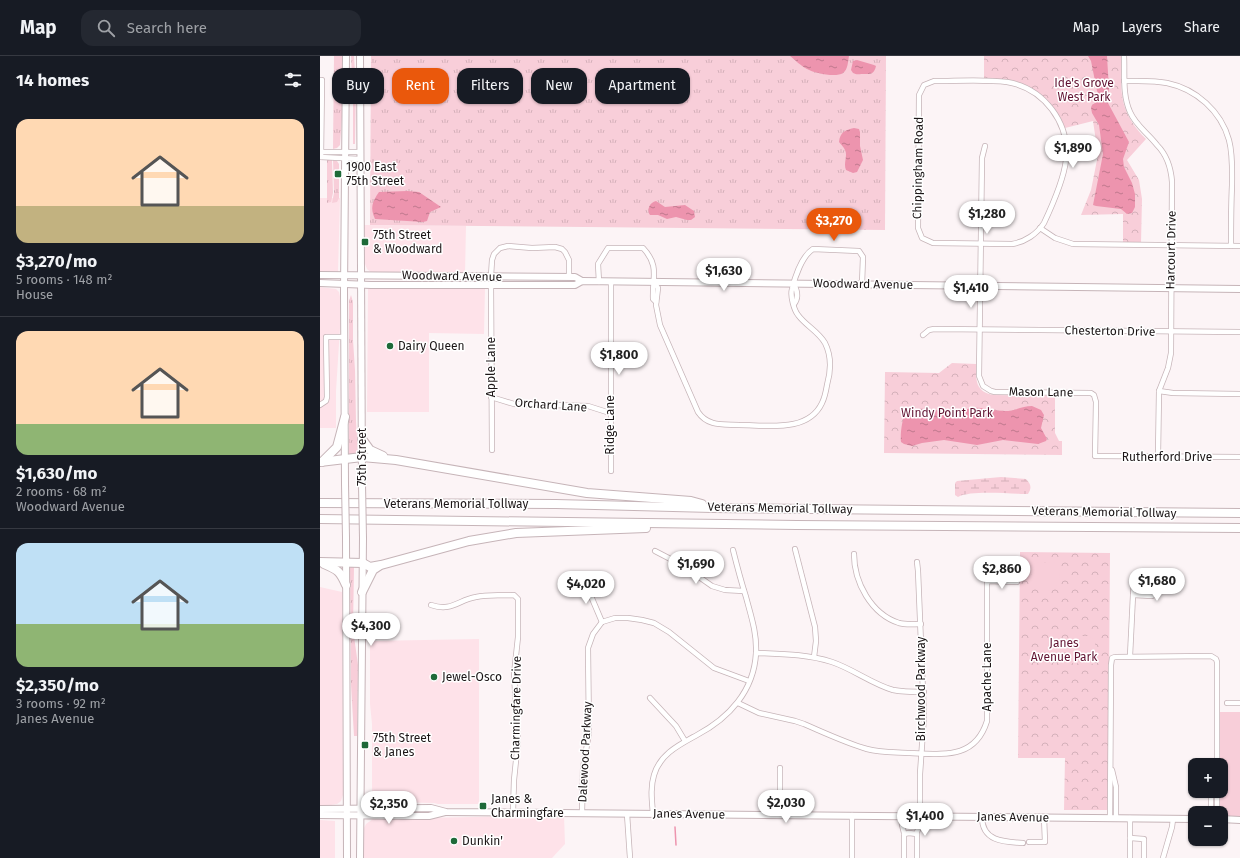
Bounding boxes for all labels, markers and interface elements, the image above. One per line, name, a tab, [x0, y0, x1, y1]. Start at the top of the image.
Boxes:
search box	[81, 10, 361, 46]
text: Map	[20, 16, 57, 39]
icon: search	[95, 17, 117, 39]
text: Search here	[127, 19, 207, 37]
text: Map	[1073, 19, 1099, 36]
text: Layers	[1121, 19, 1162, 36]
text: Share	[1184, 19, 1220, 36]
chip: Buy	[332, 68, 384, 104]
chip: Rent	[392, 68, 449, 104]
chip: Filters	[457, 68, 523, 104]
chip: New	[531, 68, 587, 104]
chip: Apartment	[595, 68, 690, 104]
icon: filters	[282, 69, 304, 91]
text: 14 homes	[16, 70, 89, 91]
park label: Ide's Grove West Park	[1054, 76, 1114, 104]
street label: Chippingham Road	[910, 117, 926, 219]
pin: $1,890	[1040, 135, 1106, 169]
text: $1,890	[1054, 140, 1092, 155]
icon: home	[124, 145, 196, 217]
place label: 1900 East 75th Street	[346, 160, 405, 188]
marker: 1900 East 75th Street	[333, 169, 343, 179]
pin: $1,280	[954, 201, 1020, 235]
text: $1,280	[968, 206, 1006, 221]
pin: $3,270	[801, 208, 867, 242]
street label: Harcourt Drive	[1163, 211, 1179, 289]
text: $3,270	[815, 213, 853, 228]
place label: 75th Street & Woodward	[373, 228, 442, 256]
marker: 75th Street & Woodward	[360, 237, 370, 247]
text: $3,270/mo	[16, 251, 97, 272]
pin: $1,630	[691, 258, 757, 292]
text: $1,630	[705, 263, 743, 278]
street label: Woodward Avenue	[402, 268, 502, 284]
text: 5 rooms · 148 m²	[16, 272, 112, 287]
pin: $1,410	[938, 275, 1004, 309]
street label: Woodward Avenue	[813, 276, 913, 292]
text: $1,410	[953, 280, 989, 295]
text: House	[16, 287, 53, 302]
street label: Chesterton Drive	[1065, 323, 1155, 339]
street label: Apple Lane	[484, 337, 498, 397]
place label: Dairy Queen	[398, 339, 465, 353]
marker: Dairy Queen	[385, 341, 395, 351]
pin: $1,800	[586, 342, 652, 376]
text: $1,800	[600, 347, 638, 362]
icon: home	[124, 357, 196, 429]
street label: Mason Lane	[1009, 384, 1073, 400]
street label: Orchard Lane	[514, 395, 588, 415]
street label: Ridge Lane	[603, 395, 617, 455]
park label: Windy Point Park	[901, 406, 994, 420]
street label: 75th Street	[355, 427, 369, 486]
street label: Rutherford Drive	[1122, 450, 1212, 464]
text: $1,630/mo	[16, 463, 97, 484]
text: 2 rooms · 68 m²	[16, 484, 107, 499]
street label: Veterans Memorial Tollway	[384, 497, 528, 511]
text: Woodward Avenue	[16, 499, 125, 514]
street label: Veterans Memorial Tollway	[708, 500, 853, 516]
street label: Veterans Memorial Tollway	[1032, 504, 1177, 520]
pin: $1,690	[663, 551, 729, 585]
text: $1,690	[677, 556, 715, 571]
pin: $2,860	[969, 556, 1035, 590]
text: $2,860	[982, 561, 1022, 576]
pin: $1,680	[1124, 568, 1190, 602]
icon: home	[124, 569, 196, 641]
pin: $4,020	[553, 571, 619, 605]
text: $1,680	[1138, 573, 1176, 588]
text: $4,020	[566, 576, 606, 591]
pin: $4,300	[338, 613, 404, 647]
text: $4,300	[351, 618, 391, 633]
street label: Birchwood Parkway	[914, 636, 928, 742]
park label: Janes Avenue Park	[1031, 636, 1098, 664]
street label: Apache Lane	[980, 643, 994, 711]
street label: Charmingfare Drive	[508, 656, 524, 760]
place label: Jewel-Osco	[442, 670, 502, 684]
marker: Jewel-Osco	[429, 672, 439, 682]
text: $2,350/mo	[16, 675, 99, 696]
text: 3 rooms · 92 m²	[16, 696, 106, 711]
street label: Dalewood Parkway	[575, 701, 595, 803]
text: Janes Avenue	[16, 711, 94, 726]
place label: 75th Street & Janes	[373, 731, 432, 759]
marker: 75th Street & Janes	[360, 740, 370, 750]
map controls	[1188, 758, 1228, 846]
button: +	[1188, 758, 1228, 798]
pin: $2,030	[753, 790, 819, 824]
pin: $2,350	[356, 791, 422, 825]
place label: Janes & Charmingfare	[491, 792, 564, 820]
text: $2,030	[767, 795, 805, 810]
text: $2,350	[370, 796, 408, 811]
marker: Janes & Charmingfare	[478, 801, 488, 811]
pin: $1,400	[892, 803, 958, 837]
street label: Janes Avenue	[653, 806, 725, 822]
button: −	[1188, 806, 1228, 846]
text: $1,400	[906, 808, 944, 823]
street label: Janes Avenue	[977, 809, 1049, 825]
place label: Dunkin'	[462, 834, 503, 848]
marker: Dunkin'	[449, 836, 459, 846]

